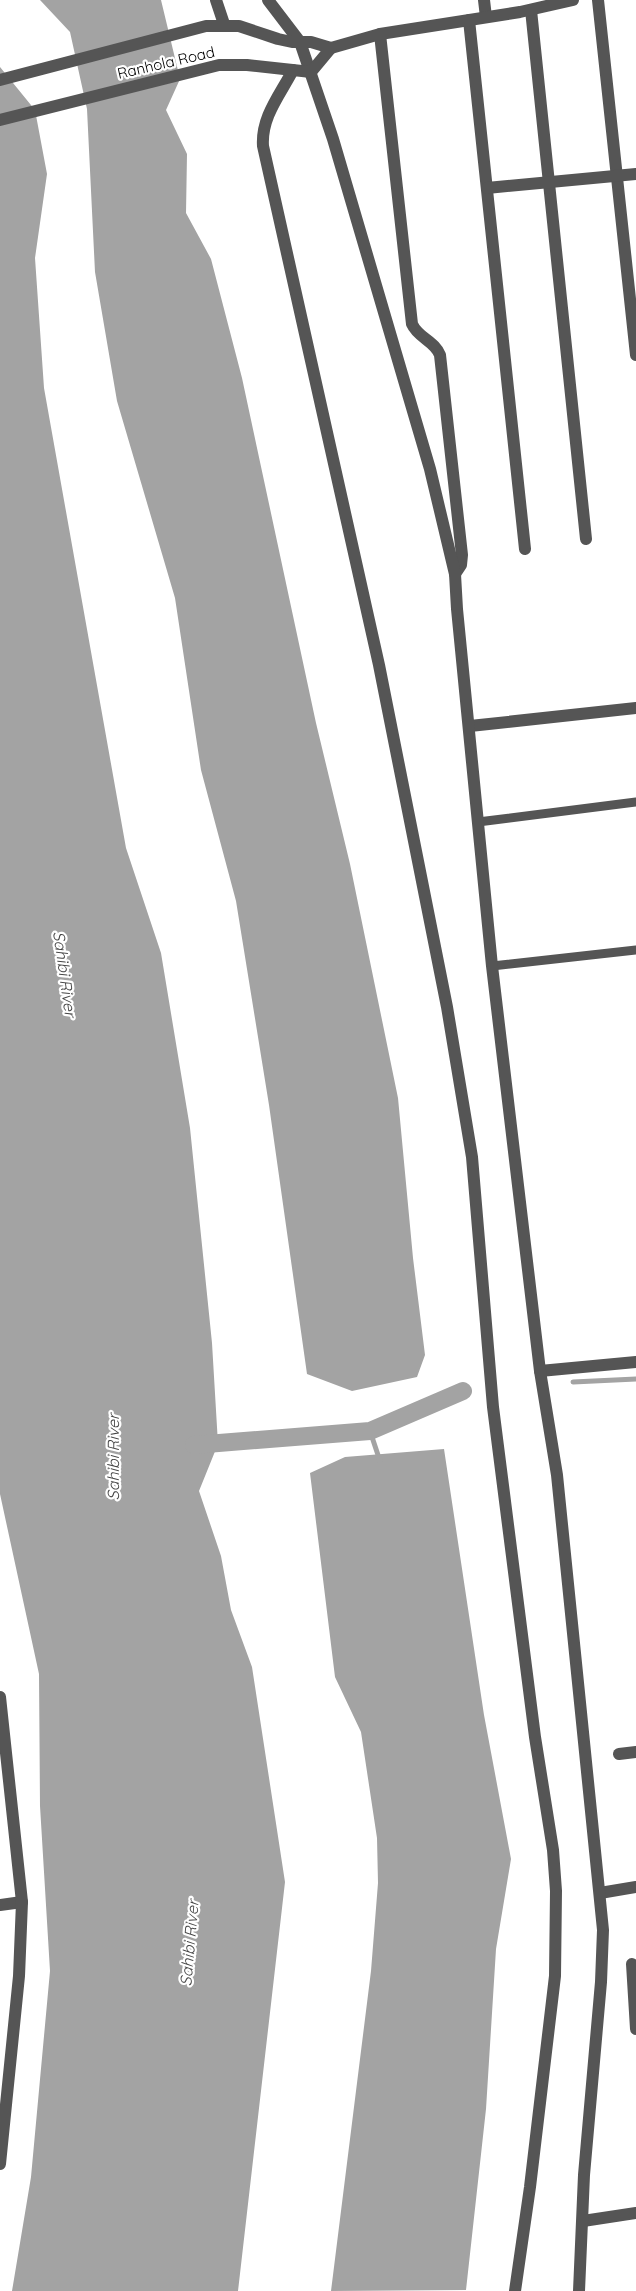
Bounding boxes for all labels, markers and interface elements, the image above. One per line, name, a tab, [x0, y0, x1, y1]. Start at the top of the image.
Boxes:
street label: Ranhola Road	[115, 42, 216, 83]
water label: Sahibi River	[49, 930, 81, 1020]
water label: Sahibi River	[103, 1412, 123, 1500]
water label: Sahibi River	[175, 1897, 203, 1987]

